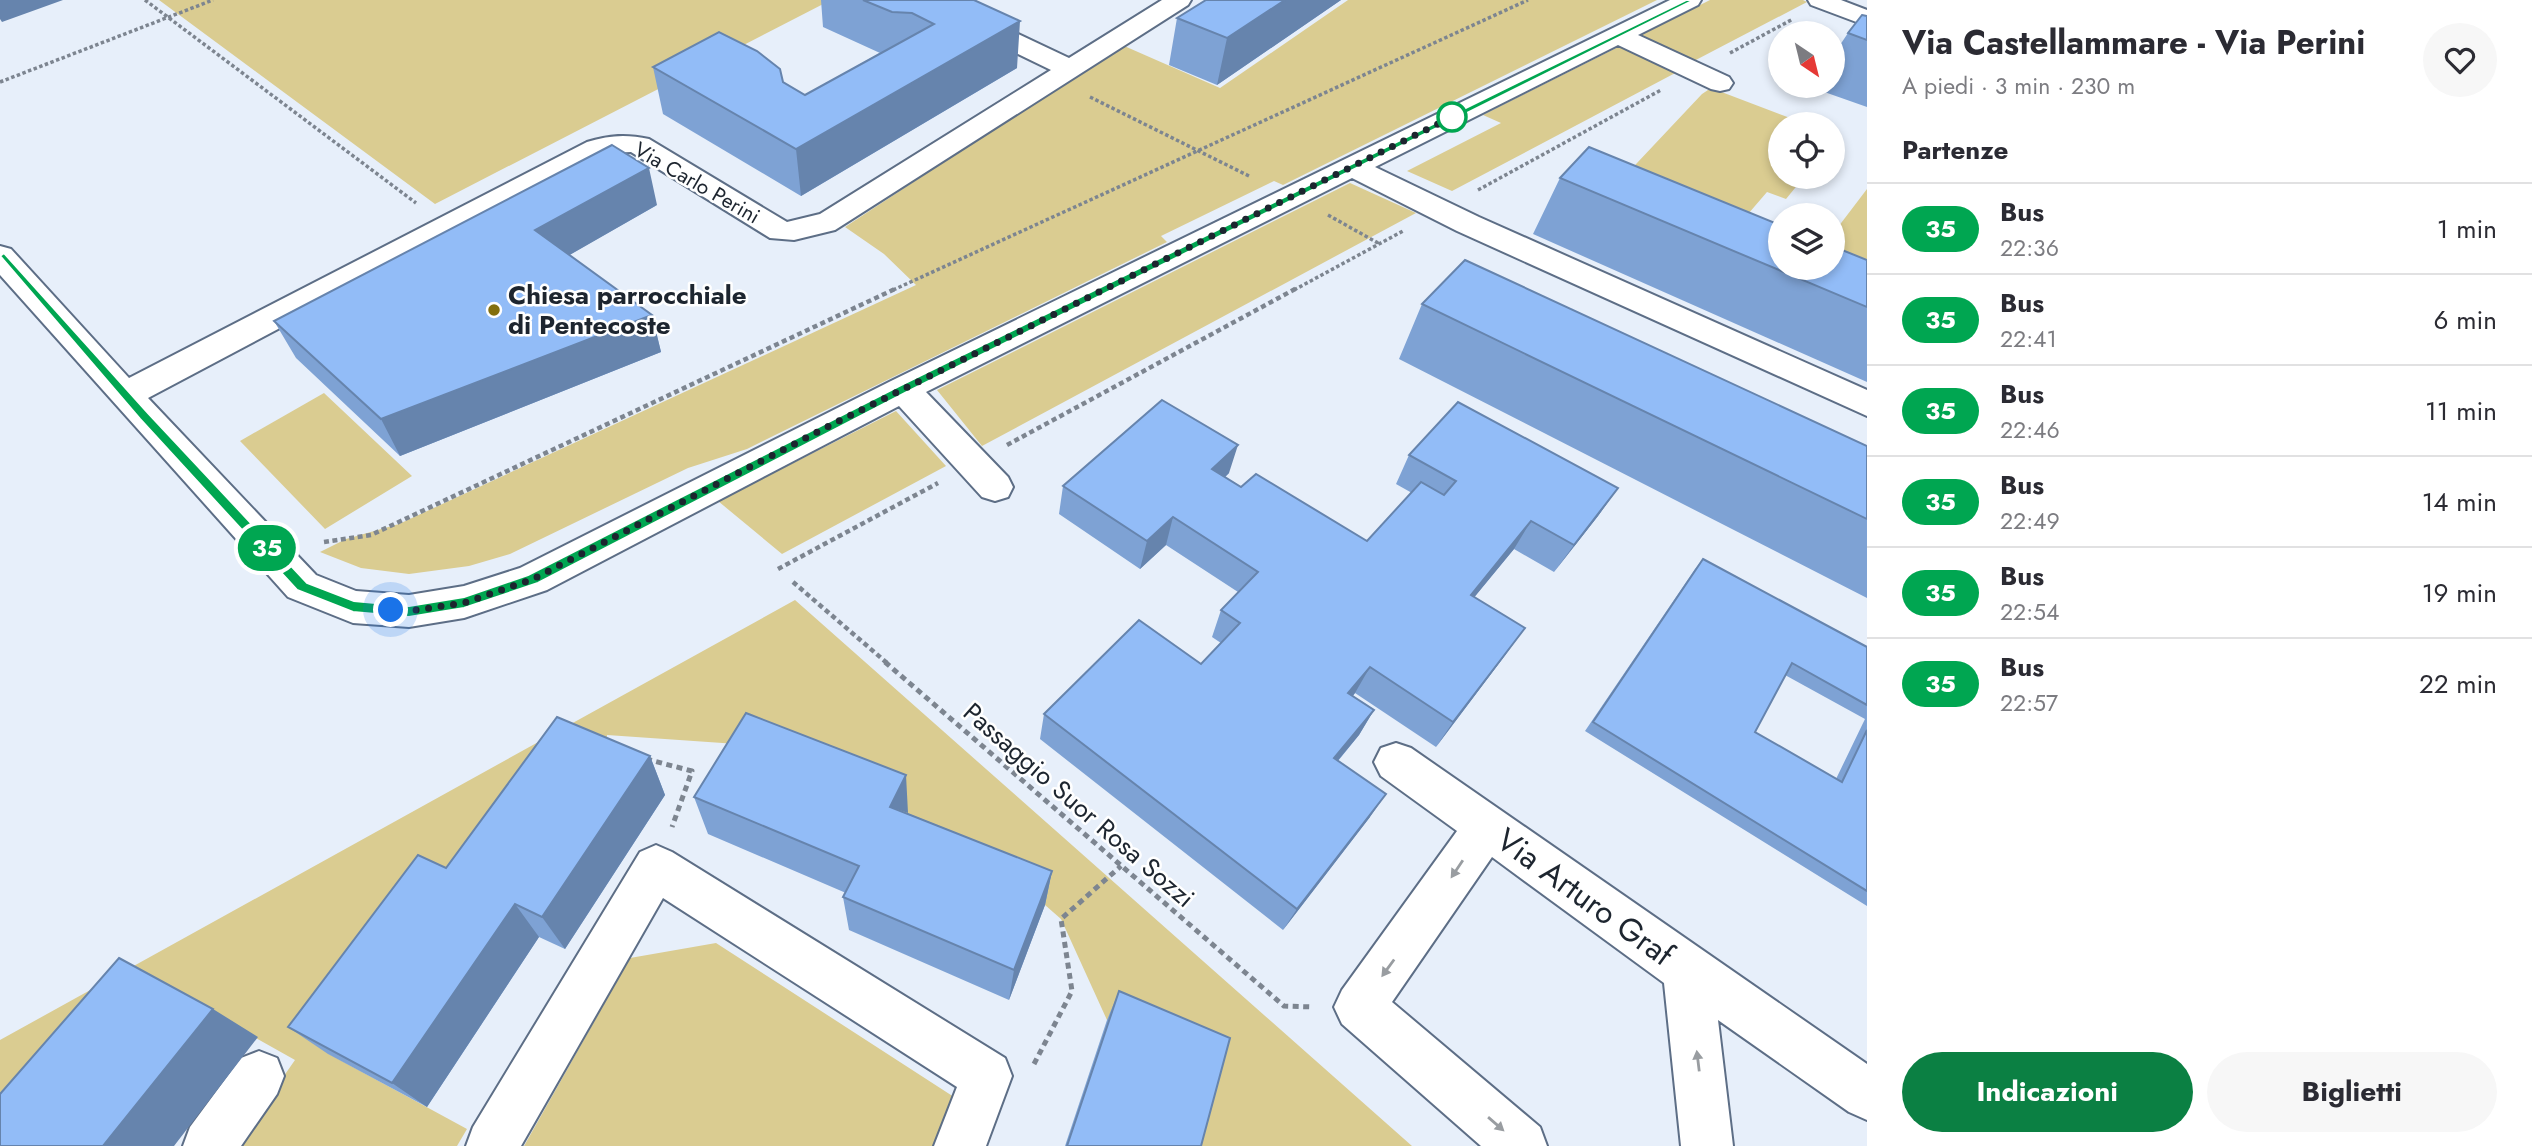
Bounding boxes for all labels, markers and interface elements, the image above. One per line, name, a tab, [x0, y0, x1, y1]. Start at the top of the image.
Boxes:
text: Via Castellammare - Via Perini	[1902, 19, 2365, 66]
north arrow	[1768, 21, 1844, 98]
map controls	[1768, 21, 1845, 280]
button: heart	[2423, 23, 2497, 97]
text: A piedi · 3 min · 230 m	[1902, 69, 2135, 103]
unlabelled marker	[1437, 102, 1467, 132]
button: locate	[1768, 112, 1845, 189]
text: Partenze	[1902, 131, 2008, 169]
street label: Via Carlo Perini	[629, 135, 765, 231]
text: Bus	[2000, 193, 2044, 231]
button: layers	[1768, 203, 1845, 280]
text: 1 min	[2437, 210, 2497, 248]
text: 35	[1925, 211, 1956, 246]
text: 22:36	[2000, 231, 2059, 265]
place label: Chiesa parrocchiale di Pentecoste	[508, 276, 747, 344]
text: Bus	[2000, 284, 2044, 322]
text: 6 min	[2434, 301, 2497, 339]
marker: Chiesa parrocchiale di Pentecoste	[486, 302, 502, 318]
text: 35	[1925, 302, 1956, 337]
text: 22:41	[2000, 322, 2057, 356]
text: Bus	[2000, 375, 2044, 413]
text: 11 min	[2425, 392, 2497, 430]
text: 35	[1925, 393, 1956, 428]
text: 22:46	[2000, 413, 2060, 447]
text: Bus	[2000, 466, 2044, 504]
text: 14 min	[2422, 483, 2497, 521]
text: 35	[1925, 484, 1956, 519]
text: 22:49	[2000, 504, 2060, 538]
line badge: 35	[236, 525, 298, 571]
text: 35	[252, 530, 282, 565]
text: Bus	[2000, 557, 2044, 595]
text: 19 min	[2422, 574, 2497, 612]
text: 35	[1925, 575, 1956, 610]
your location	[373, 592, 408, 627]
text: 22:54	[2000, 595, 2059, 629]
text: Bus	[2000, 648, 2044, 686]
text: 22 min	[2419, 665, 2497, 703]
text: 35	[1925, 666, 1956, 701]
text: 22:57	[2000, 686, 2058, 720]
street label: Passaggio Suor Rosa Sozzi	[955, 694, 1203, 916]
street label: Via Arturo Graf	[1487, 817, 1684, 977]
one-way arrow	[1451, 860, 1464, 879]
one-way arrow	[1381, 959, 1395, 977]
one-way arrow	[1692, 1050, 1703, 1072]
button: Indicazioni	[1902, 1052, 2193, 1132]
button: Biglietti	[2207, 1052, 2497, 1132]
one-way arrow	[1487, 1116, 1504, 1131]

